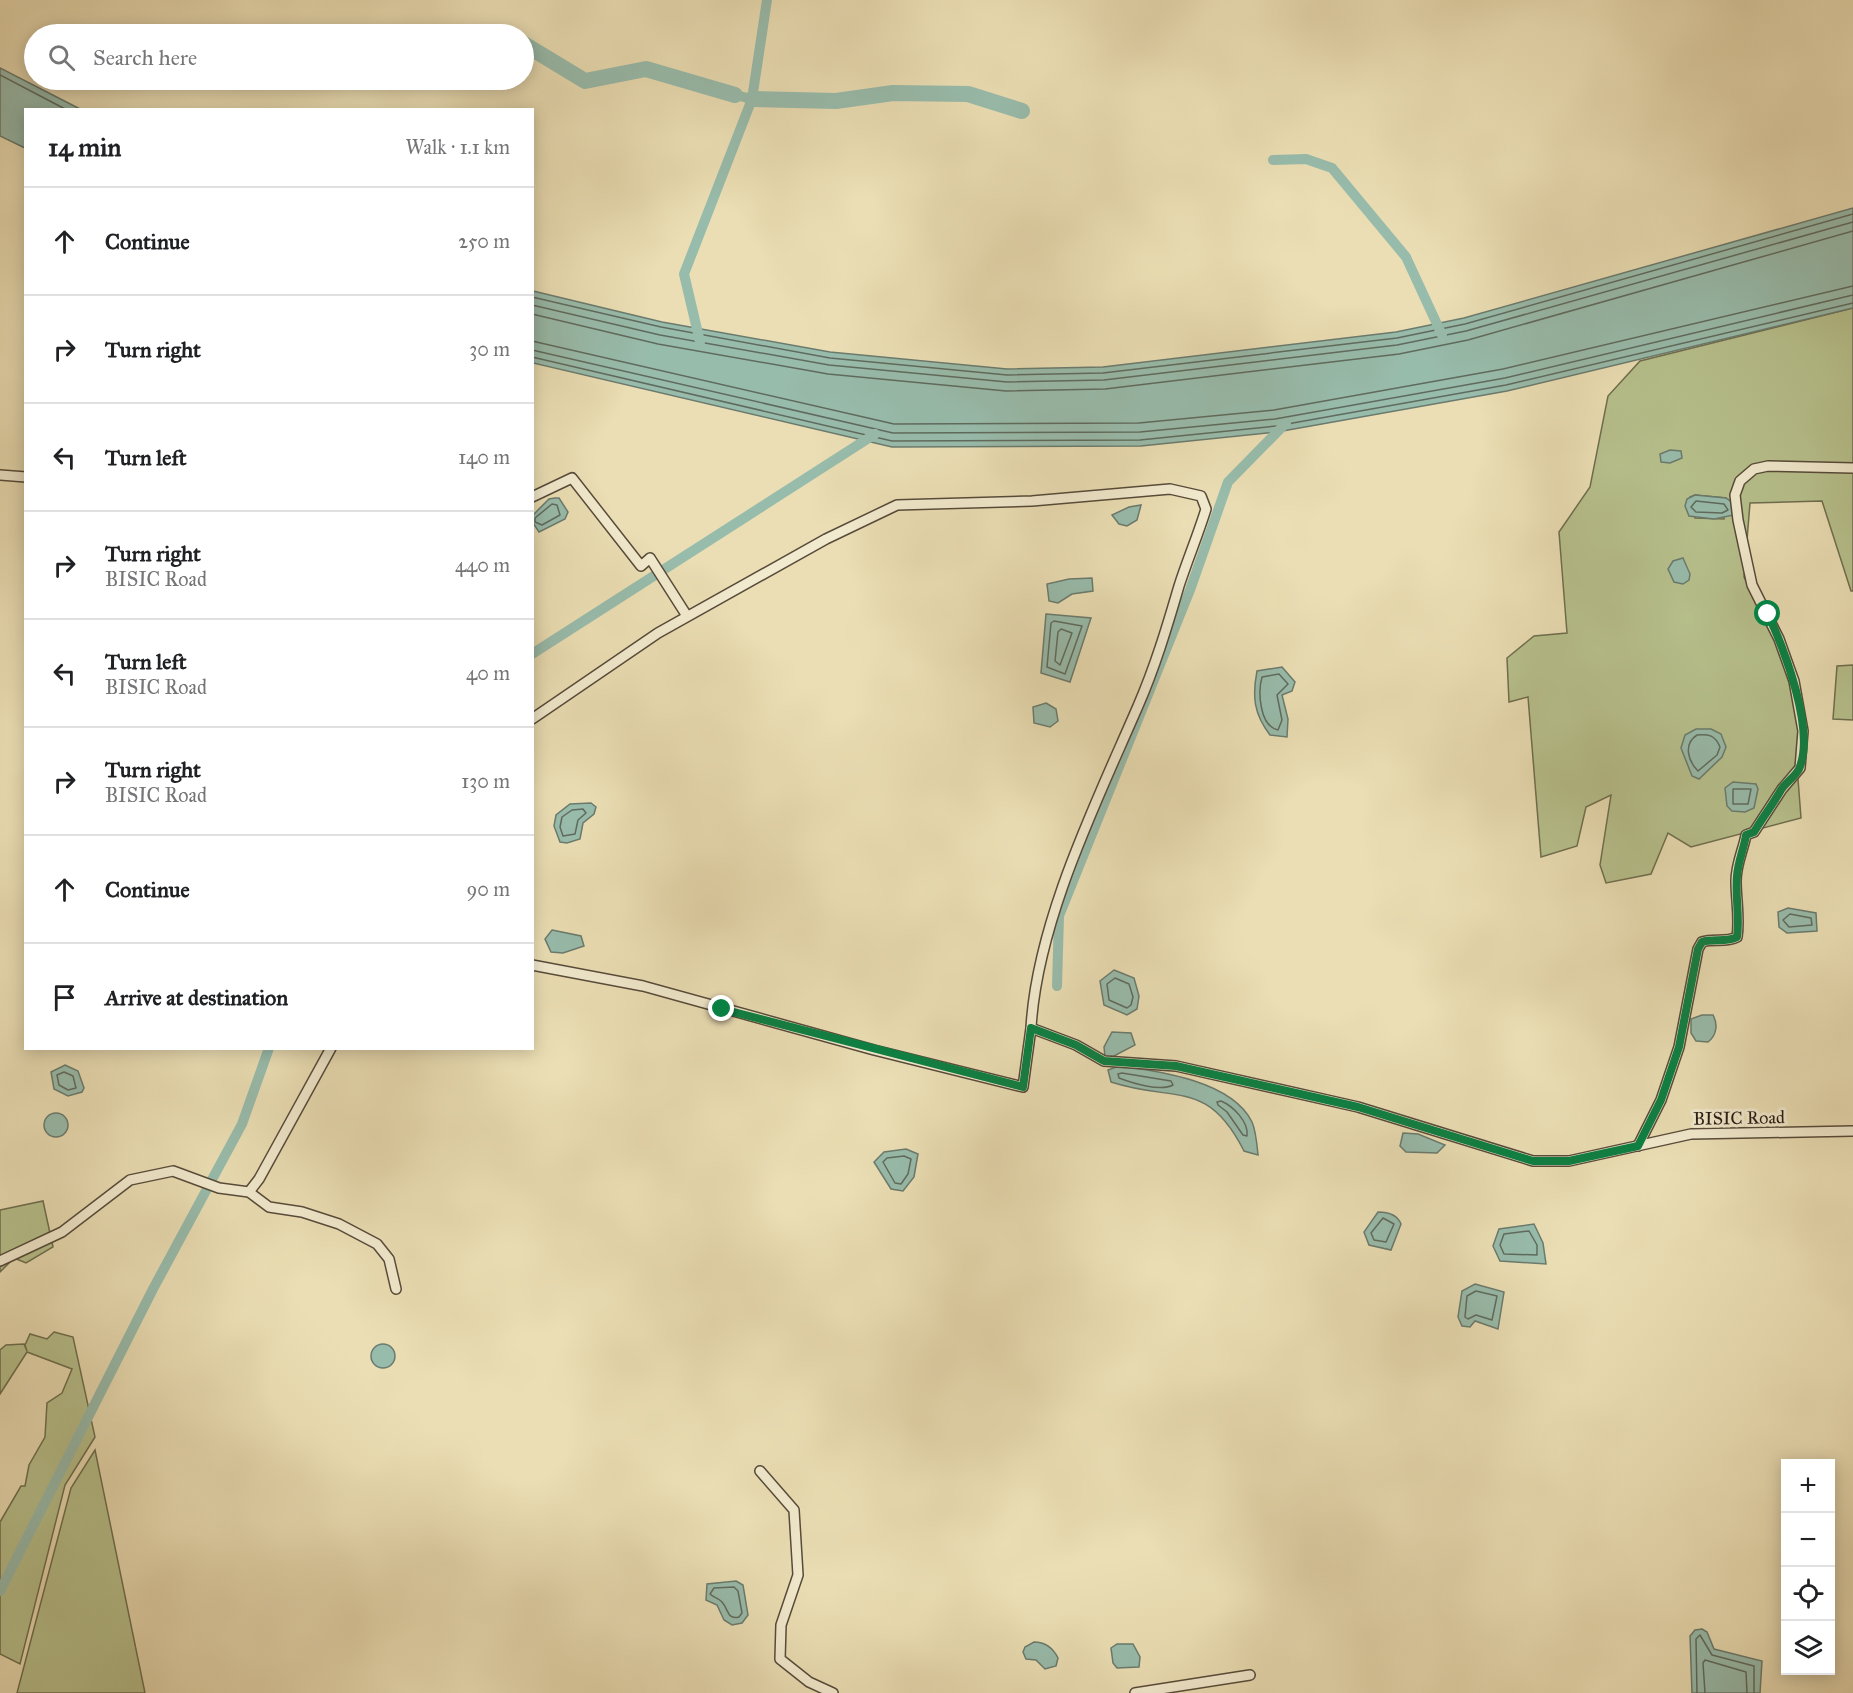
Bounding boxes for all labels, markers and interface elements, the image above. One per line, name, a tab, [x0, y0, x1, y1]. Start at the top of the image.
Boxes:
search box	[24, 24, 534, 90]
icon: search	[45, 41, 78, 74]
text: Search here	[93, 44, 197, 71]
text: 14 min	[48, 131, 121, 163]
text: Walk · 1.1 km	[405, 135, 510, 159]
icon: ahead	[48, 225, 81, 258]
text: Continue	[105, 228, 190, 255]
text: 250 m	[458, 229, 510, 253]
icon: right	[48, 333, 81, 366]
text: Turn right	[105, 336, 201, 363]
text: 30 m	[469, 337, 510, 361]
icon: left	[48, 441, 81, 474]
text: Turn left	[105, 444, 187, 471]
text: 140 m	[458, 445, 510, 469]
text: Turn right	[105, 540, 201, 567]
icon: right	[48, 549, 81, 582]
text: 440 m	[455, 553, 510, 577]
text: BISIC Road	[105, 567, 207, 591]
route start	[1754, 600, 1780, 626]
text: Turn left	[105, 648, 187, 675]
icon: left	[48, 657, 81, 690]
text: 40 m	[466, 661, 510, 685]
text: BISIC Road	[105, 675, 207, 699]
text: Turn right	[105, 756, 201, 783]
icon: right	[48, 765, 81, 798]
text: 130 m	[461, 769, 510, 793]
text: BISIC Road	[105, 783, 207, 807]
icon: ahead	[48, 873, 81, 906]
text: Continue	[105, 876, 190, 903]
text: 90 m	[467, 877, 510, 901]
icon: arrive	[48, 981, 81, 1014]
text: Arrive at destination	[105, 984, 288, 1011]
route end	[708, 995, 734, 1021]
street label: BISIC Road	[1693, 1106, 1785, 1130]
map controls	[1781, 1459, 1835, 1675]
button: +	[1781, 1459, 1835, 1513]
button: −	[1781, 1513, 1835, 1567]
button: locate	[1781, 1567, 1835, 1621]
button: layers	[1781, 1621, 1835, 1675]

